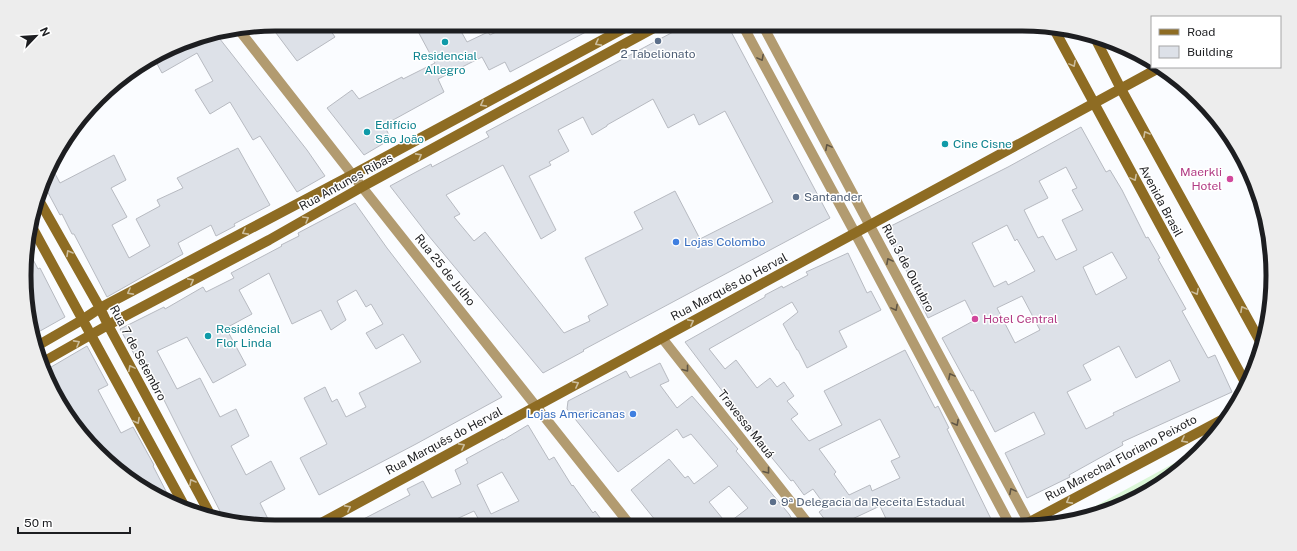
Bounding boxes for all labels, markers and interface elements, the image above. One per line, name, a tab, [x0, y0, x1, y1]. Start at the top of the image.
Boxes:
north arrow	[16, 16, 56, 56]
legend	[1151, 16, 1281, 68]
text: N	[38, 25, 52, 38]
text: Road	[1187, 25, 1215, 39]
marker: 2 Tabelionato	[653, 36, 663, 46]
marker: Residencial Allegro	[440, 37, 450, 47]
one-way arrow	[594, 38, 602, 45]
text: Building	[1187, 45, 1233, 59]
place label: 2 Tabelionato	[621, 47, 696, 61]
place label: Residencial Allegro	[413, 49, 477, 77]
one-way arrow	[756, 54, 763, 61]
one-way arrow	[1068, 60, 1075, 67]
one-way arrow	[480, 100, 487, 107]
place label: Edifício São João	[375, 118, 424, 146]
marker: Edifício São João	[362, 127, 372, 137]
one-way arrow	[1143, 131, 1151, 138]
place label: Cine Cisne	[953, 137, 1012, 151]
marker: Cine Cisne	[940, 139, 950, 149]
one-way arrow	[825, 143, 833, 151]
street label: Rua Antunes Ribas	[297, 150, 395, 214]
one-way arrow	[415, 153, 422, 160]
street label: Avenida Brasil	[1136, 163, 1186, 239]
place label: Maerkli Hotel	[1180, 165, 1222, 193]
one-way arrow	[1130, 174, 1137, 181]
marker: Maerkli Hotel	[1225, 174, 1235, 184]
place label: Santander	[804, 190, 862, 204]
marker: Santander	[791, 192, 801, 202]
one-way arrow	[302, 217, 309, 224]
street label: Rua 3 de Outubro	[879, 222, 937, 315]
one-way arrow	[242, 227, 249, 235]
street label: Rua 25 de Julho	[412, 231, 478, 309]
place label: Lojas Colombo	[684, 235, 766, 249]
marker: Lojas Colombo	[671, 237, 681, 247]
one-way arrow	[66, 250, 73, 257]
street label: Rua Marquês do Herval	[668, 250, 790, 324]
one-way arrow	[887, 258, 894, 265]
one-way arrow	[187, 278, 194, 286]
one-way arrow	[127, 288, 134, 295]
one-way arrow	[1192, 288, 1199, 296]
street label: Rua 7 de Setembro	[107, 303, 169, 403]
one-way arrow	[890, 304, 898, 312]
one-way arrow	[1240, 306, 1247, 313]
place label: Hotel Central	[983, 312, 1058, 326]
marker: Hotel Central	[970, 314, 980, 324]
one-way arrow	[687, 320, 694, 327]
place label: Residêncial Flor Linda	[216, 322, 281, 350]
marker: Residêncial Flor Linda	[203, 331, 213, 341]
one-way arrow	[73, 340, 80, 348]
one-way arrow	[128, 364, 135, 372]
one-way arrow	[682, 364, 689, 371]
one-way arrow	[948, 373, 955, 380]
one-way arrow	[572, 382, 580, 389]
street label: Travessa Mauá	[715, 387, 777, 461]
street label: Rua Marquês do Herval	[383, 404, 505, 478]
place label: Lojas Americanas	[527, 407, 625, 421]
marker: Lojas Americanas	[628, 409, 638, 419]
street label: Rua Marechal Floriano Peixoto	[1043, 412, 1199, 504]
one-way arrow	[133, 417, 140, 424]
one-way arrow	[951, 419, 959, 427]
one-way arrow	[1181, 435, 1188, 442]
one-way arrow	[458, 444, 465, 451]
one-way arrow	[762, 466, 769, 473]
one-way arrow	[190, 479, 197, 486]
one-way arrow	[1009, 487, 1017, 495]
place label: 9ª Delegacia da Receita Estadual	[781, 495, 965, 509]
one-way arrow	[1066, 496, 1074, 503]
marker: 9ª Delegacia da Receita Estadual	[768, 497, 778, 507]
one-way arrow	[344, 506, 351, 513]
scale bar	[18, 509, 130, 535]
text: 50 m	[24, 516, 52, 530]

